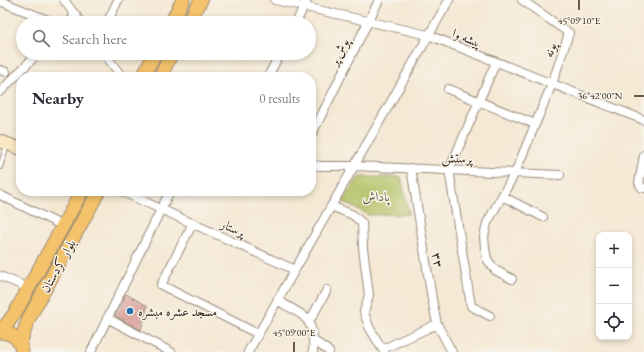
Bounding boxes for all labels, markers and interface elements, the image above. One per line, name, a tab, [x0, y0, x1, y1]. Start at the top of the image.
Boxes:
text: 45°09'10"E	[558, 14, 601, 27]
search box	[16, 16, 316, 60]
street label: پیشه وا	[449, 24, 484, 52]
icon: search	[30, 27, 52, 49]
text: Search here	[62, 29, 127, 48]
street label: پوش پر	[324, 35, 354, 71]
street label: پونه	[540, 40, 561, 60]
text: Nearby	[32, 87, 84, 109]
text: 36°42'00"N	[578, 89, 623, 102]
text: 0 results	[259, 90, 300, 107]
street label: پرستش	[441, 149, 475, 168]
park label: پاداش	[362, 188, 390, 206]
street label: پرستار	[216, 214, 249, 242]
map controls	[596, 232, 632, 340]
button: +	[596, 232, 632, 268]
street label: بلوار کردستان	[36, 236, 80, 296]
street label: ۳۳	[428, 251, 448, 269]
button: −	[596, 268, 632, 304]
place label: مسجد عشره مبشره	[138, 303, 217, 320]
button: locate	[596, 304, 632, 340]
marker: مسجد عشره مبشره	[125, 306, 135, 316]
text: 45°09'00"E	[273, 326, 316, 339]

